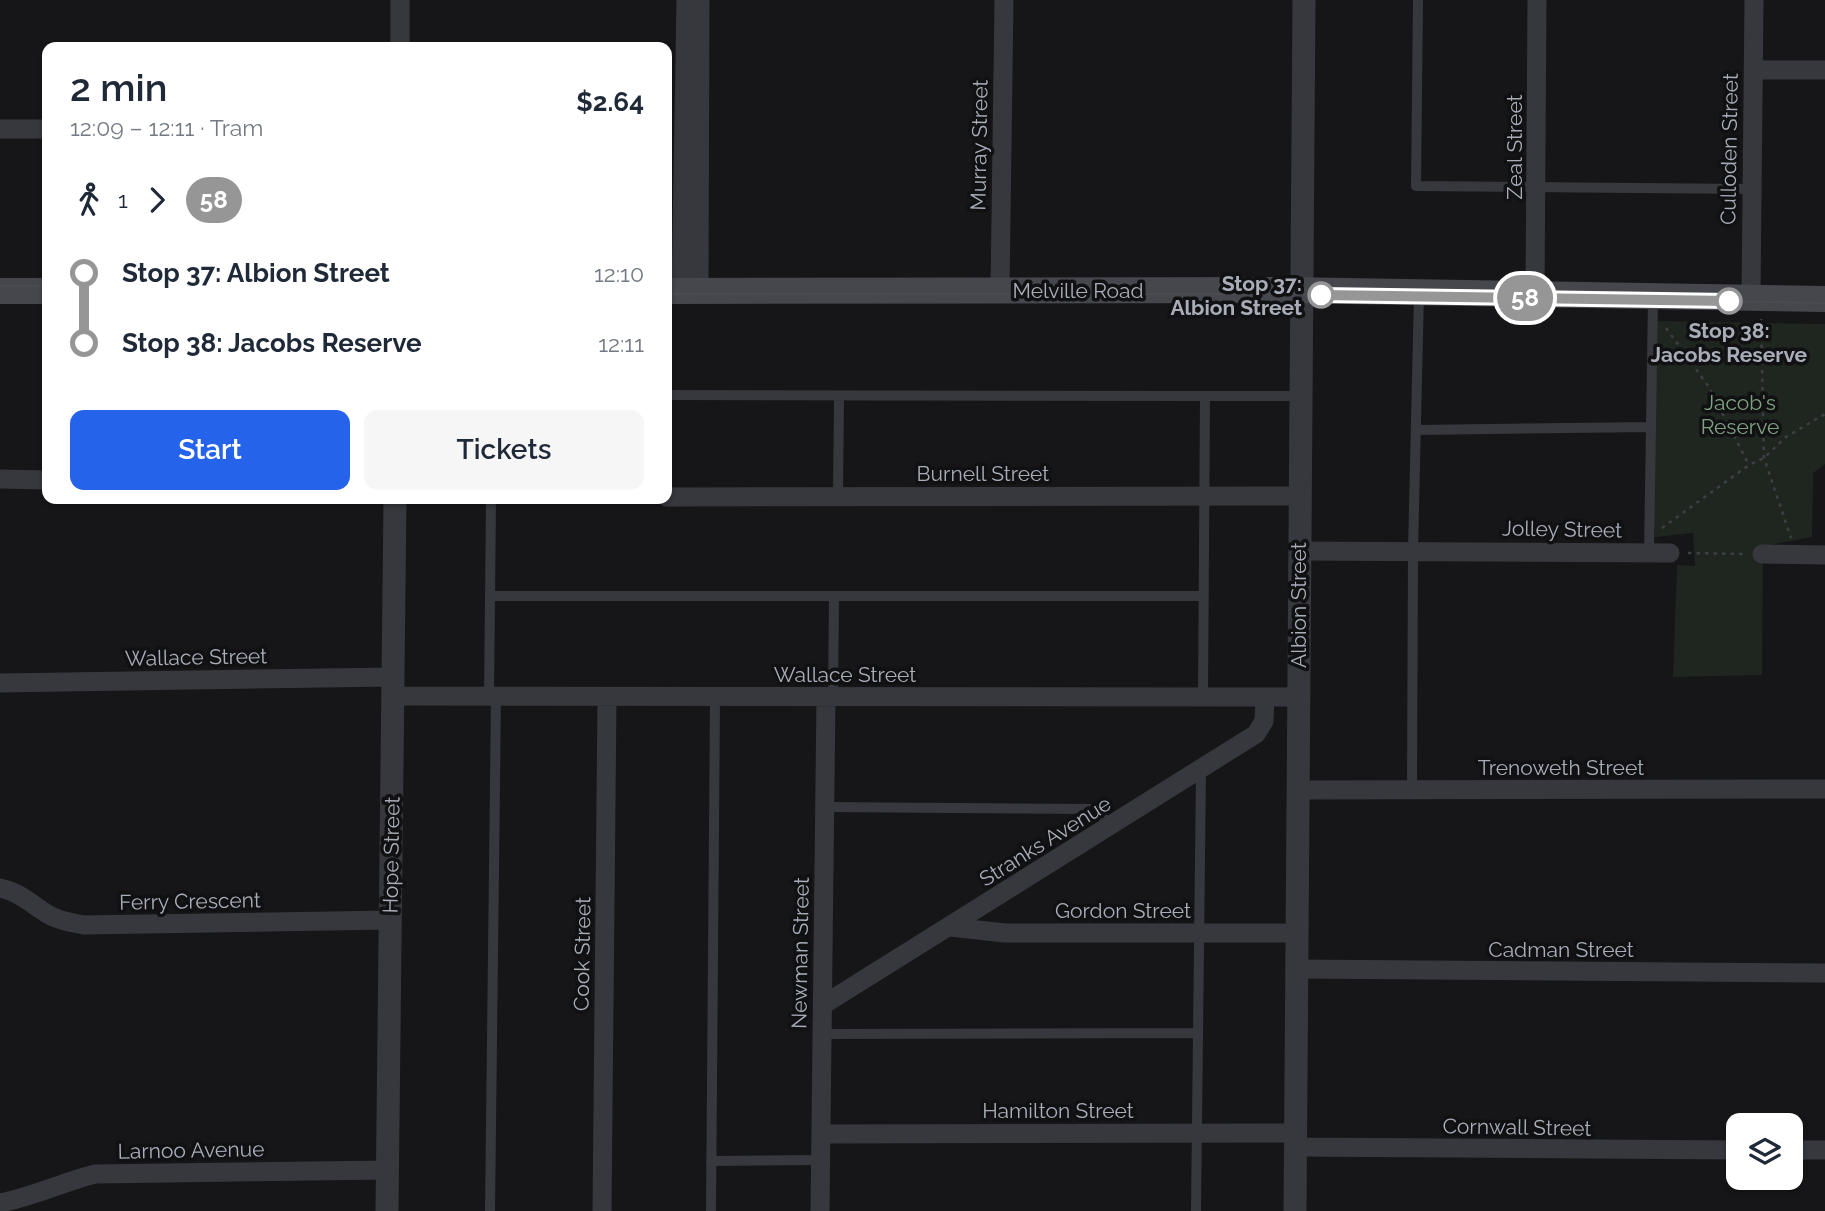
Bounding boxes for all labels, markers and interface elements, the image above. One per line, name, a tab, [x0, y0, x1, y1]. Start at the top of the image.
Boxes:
text: 2 min	[70, 65, 167, 110]
street label: Culloden Street	[1715, 73, 1743, 225]
street label: Murray Street	[965, 79, 993, 211]
text: $2.64	[576, 87, 644, 117]
street label: Zeal Street	[1502, 94, 1527, 200]
text: 12:09 – 12:11 · Tram	[70, 114, 263, 141]
icon: walk	[70, 181, 108, 219]
icon: forward	[138, 181, 176, 219]
text: 58	[200, 185, 228, 214]
text: 1	[118, 186, 128, 213]
text: Stop 37: Albion Street	[122, 258, 390, 288]
text: 12:10	[594, 260, 644, 287]
place label: Stop 37: Albion Street	[1170, 271, 1302, 320]
line badge: 58	[1494, 275, 1556, 321]
street label: Melville Road	[1012, 278, 1144, 303]
marker: Stop 37: Albion Street	[1308, 282, 1334, 308]
text: 58	[1511, 283, 1539, 312]
marker: Stop 38: Jacobs Reserve	[1716, 288, 1742, 314]
place label: Stop 38: Jacobs Reserve	[1651, 318, 1808, 367]
text: Stop 38: Jacobs Reserve	[122, 328, 422, 358]
text: 12:11	[598, 330, 644, 357]
park label: Jacob's Reserve	[1701, 390, 1779, 439]
button: Start	[70, 410, 350, 490]
button: Tickets	[364, 410, 644, 490]
street label: Burnell Street	[917, 461, 1049, 486]
street label: Jolley Street	[1502, 515, 1622, 543]
street label: Albion Street	[1286, 542, 1311, 668]
street label: Wallace Street	[125, 643, 267, 671]
street label: Wallace Street	[774, 662, 916, 687]
street label: Trenoweth Street	[1478, 755, 1644, 780]
street label: Stranks Avenue	[975, 791, 1115, 891]
street label: Hope Street	[377, 796, 405, 914]
street label: Newman Street	[786, 877, 814, 1029]
street label: Ferry Crescent	[119, 887, 261, 915]
street label: Cook Street	[569, 897, 595, 1011]
street label: Gordon Street	[1055, 898, 1191, 923]
street label: Cadman Street	[1488, 937, 1634, 962]
street label: Hamilton Street	[982, 1098, 1134, 1123]
street label: Cornwall Street	[1442, 1113, 1592, 1141]
map controls	[1726, 1113, 1803, 1190]
button: layers	[1726, 1113, 1803, 1190]
street label: Larnoo Avenue	[117, 1136, 265, 1164]

